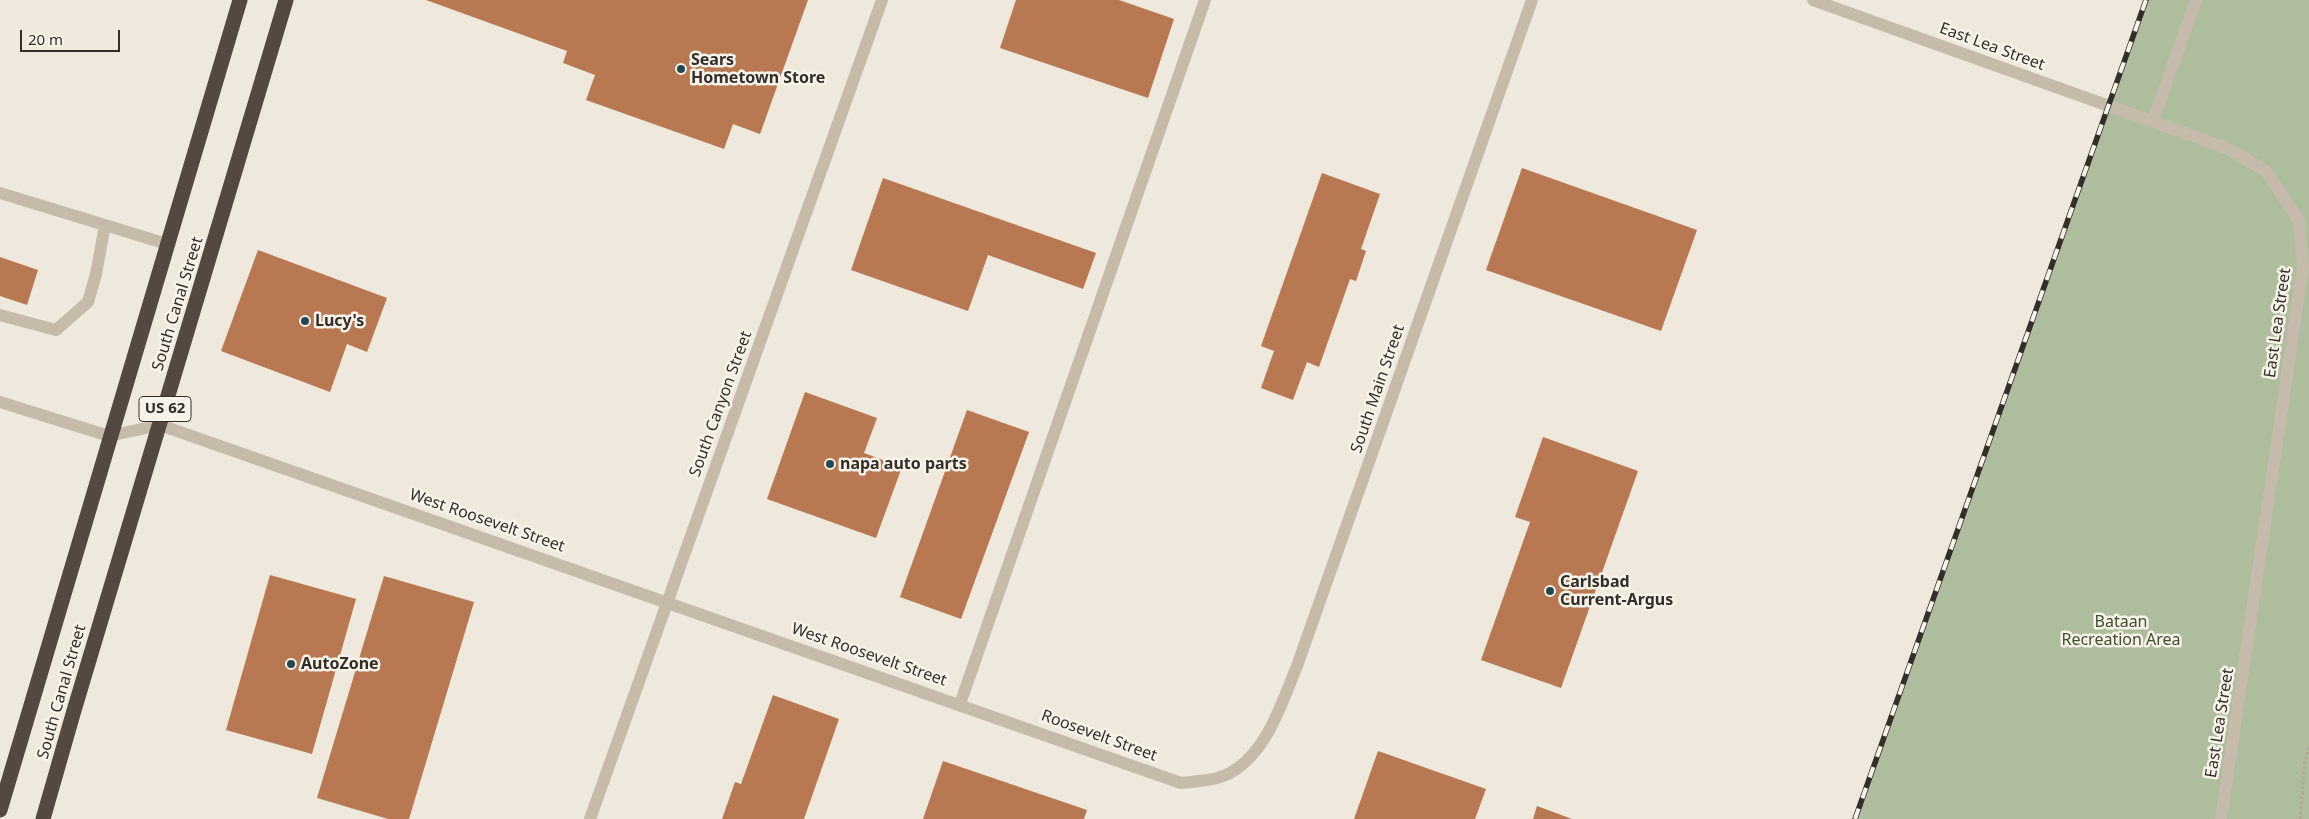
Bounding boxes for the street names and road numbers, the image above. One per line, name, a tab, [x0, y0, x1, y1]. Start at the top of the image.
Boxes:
street label: East Lea Street	[1937, 19, 2047, 75]
street label: South Canal Street	[148, 235, 208, 373]
street label: East Lea Street	[2261, 267, 2295, 379]
street label: South Main Street	[1347, 322, 1409, 456]
street label: South Canyon Street	[686, 328, 756, 480]
road number: US 62	[139, 396, 191, 422]
street label: West Roosevelt Street	[407, 485, 567, 557]
street label: West Roosevelt Street	[789, 619, 949, 691]
street label: South Canal Street	[34, 623, 90, 761]
street label: East Lea Street	[2202, 667, 2238, 779]
street label: Roosevelt Street	[1039, 706, 1159, 766]

